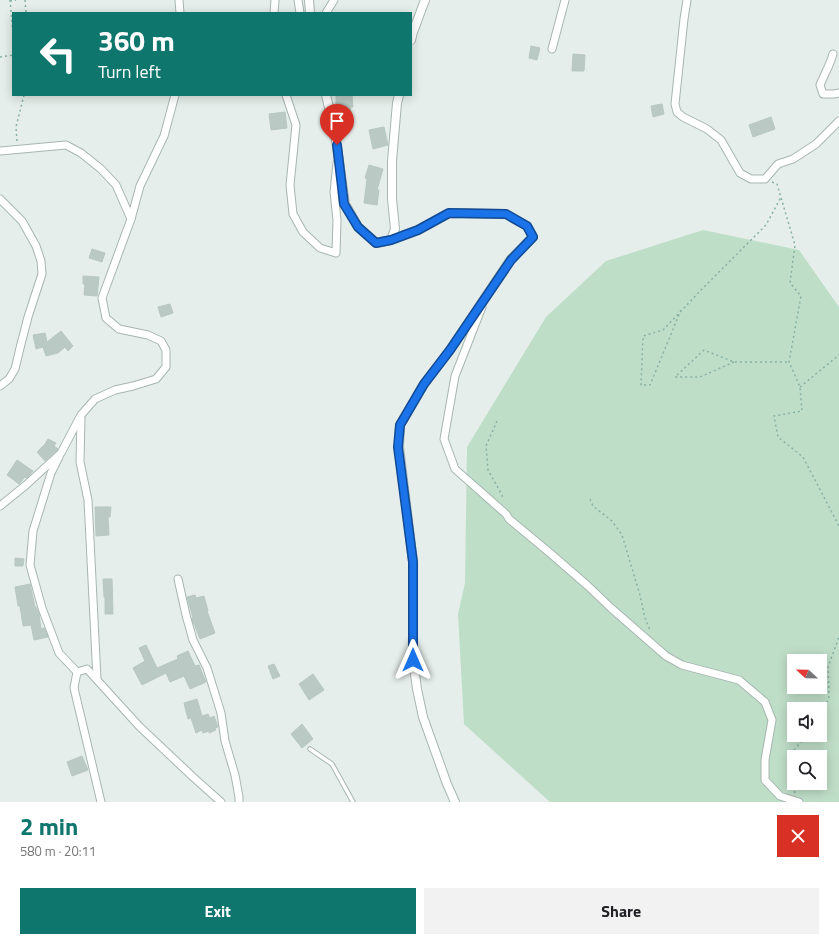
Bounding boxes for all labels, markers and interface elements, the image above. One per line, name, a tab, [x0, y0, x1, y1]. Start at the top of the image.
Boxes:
text: 360 m	[98, 19, 175, 62]
icon: left	[32, 28, 84, 80]
text: Turn left	[98, 58, 161, 85]
pin	[320, 104, 354, 145]
icon: arrive	[326, 110, 348, 132]
position arrow	[392, 639, 434, 681]
north arrow	[787, 654, 827, 694]
map controls	[787, 654, 827, 790]
button: sound	[787, 702, 827, 742]
button: search	[787, 750, 827, 790]
text: 2 min	[20, 808, 78, 844]
button: close	[777, 815, 819, 857]
text: 580 m · 20:11	[20, 841, 96, 861]
button: Exit	[20, 888, 416, 934]
button: Share	[424, 888, 819, 934]

